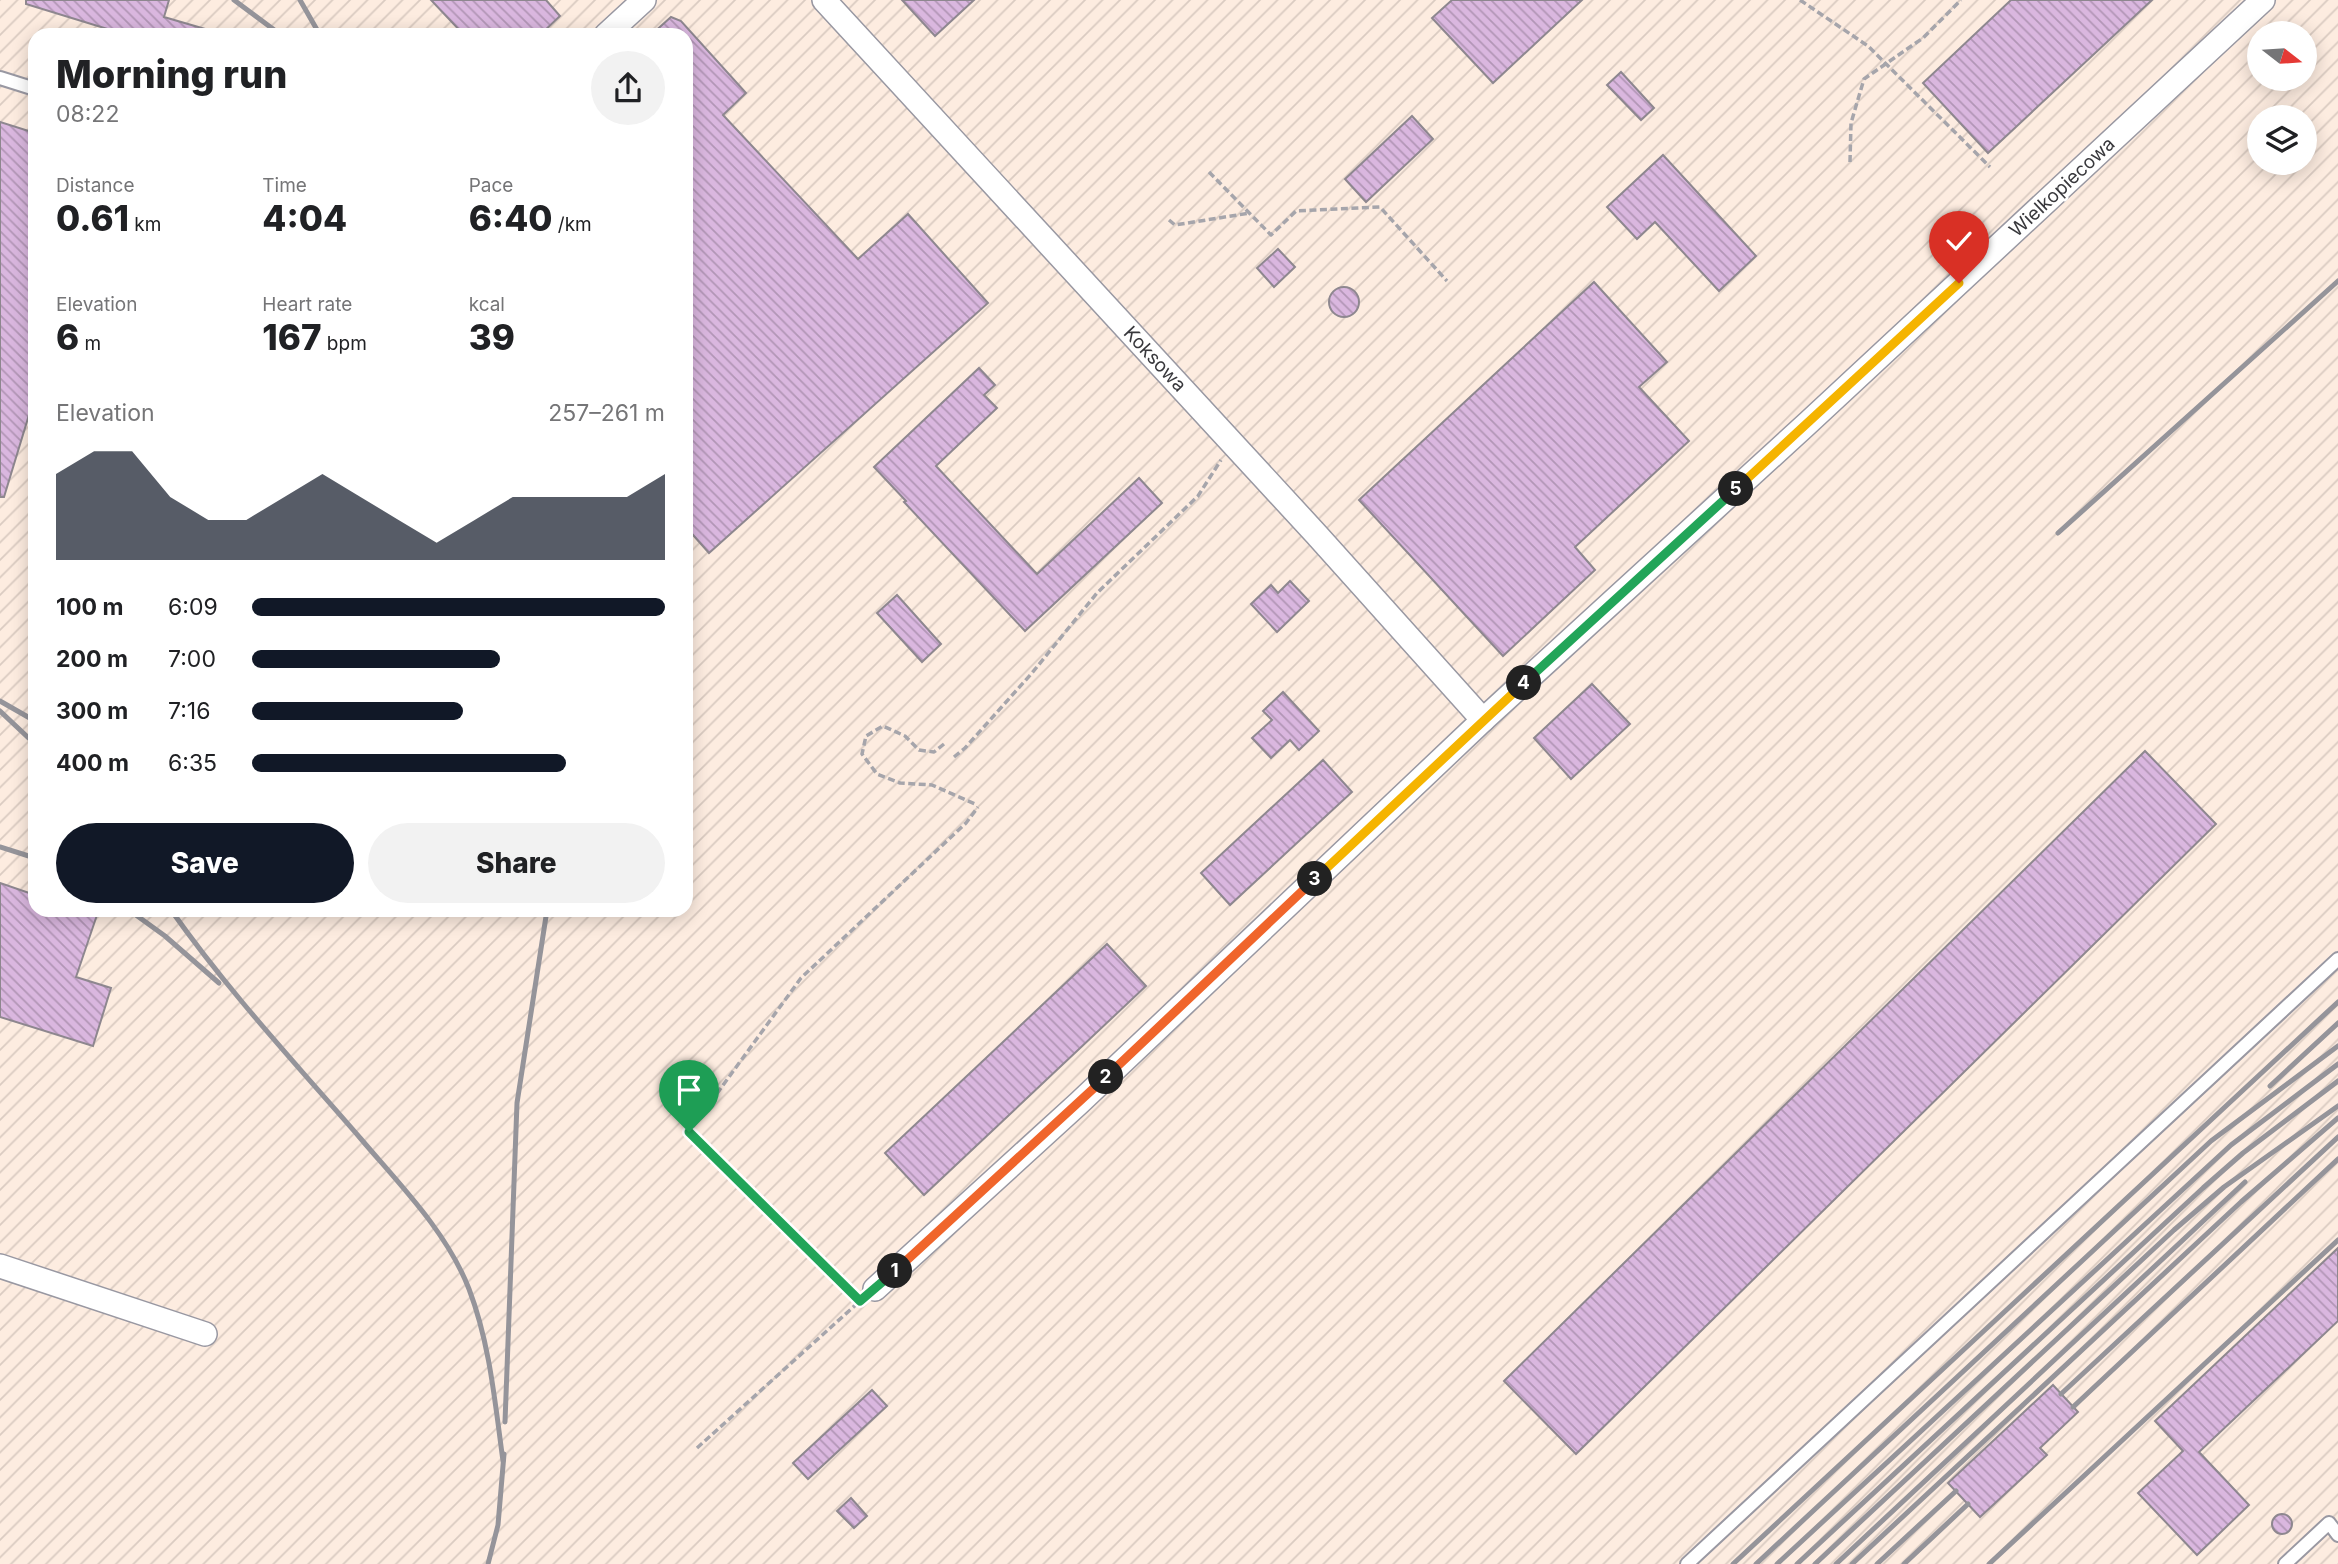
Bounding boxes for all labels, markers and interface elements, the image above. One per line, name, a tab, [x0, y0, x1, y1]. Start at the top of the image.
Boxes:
north arrow	[2247, 21, 2317, 91]
map controls	[2247, 21, 2317, 175]
text: Morning run	[56, 51, 287, 97]
button: share	[591, 51, 665, 125]
text: 08:22	[56, 100, 119, 128]
button: layers	[2247, 105, 2317, 175]
street label: Wielkopiecowa	[2004, 132, 2120, 242]
text: Distance	[56, 174, 134, 197]
text: Time	[262, 174, 307, 197]
text: Pace	[469, 174, 513, 197]
text: 0.61	[56, 197, 129, 239]
text: 4:04	[262, 197, 347, 239]
text: 6:40	[469, 197, 552, 239]
pin	[1929, 211, 1989, 283]
text: km	[129, 213, 161, 236]
text: /km	[552, 213, 592, 236]
icon: check	[1940, 222, 1978, 260]
text: Elevation	[56, 293, 137, 316]
text: Heart rate	[262, 293, 352, 316]
text: kcal	[469, 293, 505, 316]
text: 6	[56, 316, 79, 358]
text: 167	[262, 316, 322, 358]
text: 39	[469, 316, 515, 358]
street label: Koksowa	[1119, 321, 1191, 397]
text: m	[79, 332, 101, 355]
text: bpm	[322, 332, 367, 355]
text: Elevation	[56, 399, 155, 427]
text: 257–261 m	[548, 399, 665, 427]
pin: 5	[1718, 472, 1754, 506]
text: 5	[1729, 477, 1742, 500]
text: 100 m	[56, 593, 123, 621]
text: 6:09	[168, 593, 218, 621]
text: 200 m	[56, 645, 128, 673]
text: 7:00	[168, 645, 216, 673]
pin: 4	[1506, 666, 1542, 700]
text: 4	[1517, 671, 1530, 694]
text: 300 m	[56, 697, 128, 725]
text: 7:16	[168, 697, 211, 725]
text: 400 m	[56, 749, 129, 777]
text: 6:35	[168, 749, 217, 777]
button: Save	[56, 823, 354, 903]
button: Share	[368, 823, 665, 903]
pin: 3	[1298, 862, 1332, 896]
text: 3	[1308, 867, 1321, 890]
pin	[659, 1060, 719, 1132]
pin: 2	[1088, 1060, 1124, 1094]
text: 2	[1100, 1065, 1111, 1088]
icon: arrive	[670, 1071, 708, 1109]
pin: 1	[878, 1254, 912, 1288]
text: 1	[890, 1259, 899, 1282]

